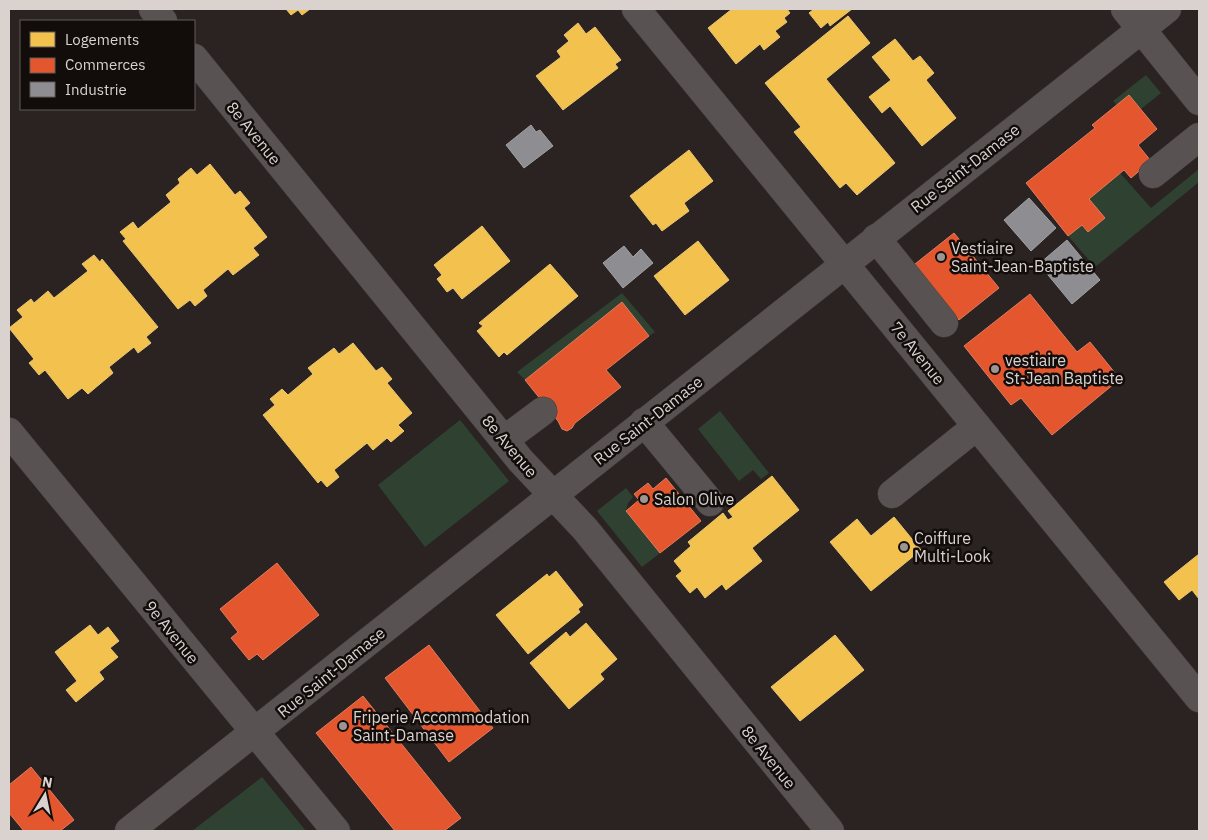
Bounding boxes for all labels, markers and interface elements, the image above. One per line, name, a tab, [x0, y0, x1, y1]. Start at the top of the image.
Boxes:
legend	[20, 20, 195, 110]
text: Logements	[65, 30, 139, 49]
text: Commerces	[65, 55, 146, 74]
text: Industrie	[65, 80, 127, 99]
street label: 8e Avenue	[222, 97, 286, 169]
street label: Rue Saint-Damase	[906, 119, 1024, 217]
place label: Vestiaire Saint-Jean-Baptiste	[951, 238, 1094, 276]
marker: Vestiaire Saint-Jean-Baptiste	[935, 251, 947, 263]
street label: 7e Avenue	[886, 317, 950, 389]
place label: vestiaire St-Jean Baptiste	[1005, 350, 1124, 388]
marker: vestiaire St-Jean Baptiste	[989, 363, 1001, 375]
street label: Rue Saint-Damase	[589, 371, 707, 469]
street label: 8e Avenue	[478, 411, 542, 482]
place label: Salon Olive	[654, 489, 734, 509]
marker: Salon Olive	[638, 493, 650, 505]
place label: Coiffure Multi-Look	[914, 528, 991, 566]
marker: Coiffure Multi-Look	[898, 541, 910, 553]
street label: 9e Avenue	[140, 596, 204, 668]
street label: Rue Saint-Damase	[273, 622, 389, 722]
place label: Friperie Accommodation Saint-Damase	[353, 707, 530, 745]
marker: Friperie Accommodation Saint-Damase	[337, 720, 349, 732]
street label: 8e Avenue	[737, 721, 801, 793]
north arrow	[20, 770, 70, 820]
text: N	[41, 772, 54, 792]

